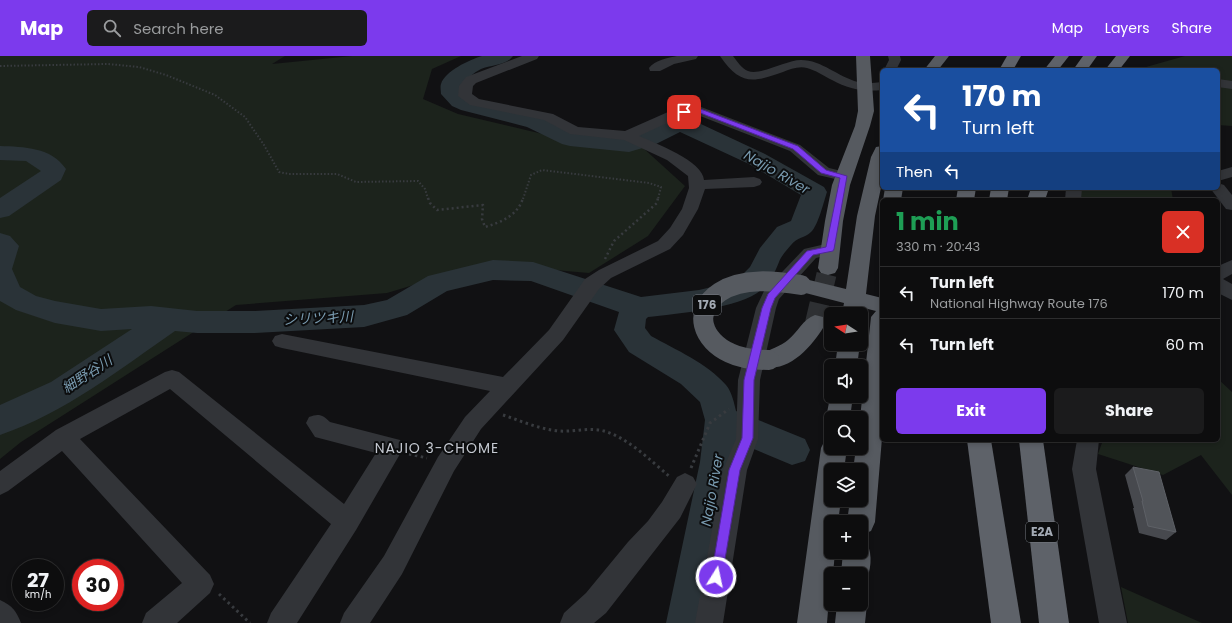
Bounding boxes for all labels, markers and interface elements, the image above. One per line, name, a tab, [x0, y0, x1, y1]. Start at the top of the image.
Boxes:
search box	[87, 10, 367, 46]
text: Map	[20, 15, 63, 42]
icon: search	[101, 17, 123, 39]
text: Search here	[133, 18, 224, 39]
text: Map	[1052, 18, 1083, 38]
text: Layers	[1105, 18, 1149, 38]
text: Share	[1171, 18, 1212, 38]
text: 170 m	[962, 77, 1041, 116]
icon: left	[896, 84, 948, 136]
pin	[667, 95, 701, 129]
icon: arrive	[673, 101, 695, 123]
text: Turn left	[962, 115, 1034, 140]
water label: Najio River	[740, 145, 814, 199]
icon: left	[941, 160, 963, 182]
text: Then	[896, 161, 933, 182]
text: 1 min	[896, 205, 959, 238]
button: close	[1162, 211, 1204, 253]
text: 330 m · 20:43	[896, 237, 980, 256]
text: Turn left	[930, 272, 994, 293]
icon: left	[896, 282, 918, 304]
text: 170 m	[1162, 282, 1204, 303]
text: National Highway Route 176	[930, 294, 1108, 313]
road number: 176	[693, 295, 721, 315]
water label: シリツキ川	[283, 306, 355, 330]
north arrow	[824, 307, 868, 351]
map controls	[824, 307, 868, 611]
icon: left	[896, 334, 918, 356]
text: Turn left	[930, 334, 994, 355]
text: 60 m	[1166, 334, 1204, 355]
water label: 細野谷川	[58, 349, 118, 398]
button: sound	[824, 359, 868, 403]
button: Exit	[896, 388, 1046, 434]
button: Share	[1054, 388, 1204, 434]
button: search	[824, 411, 868, 455]
district label: NAJIO 3-CHOME	[375, 438, 499, 458]
water label: Najio River	[696, 452, 728, 528]
button: layers	[824, 463, 868, 507]
button: +	[824, 515, 868, 559]
road number: E2A	[1026, 522, 1058, 542]
position arrow	[695, 556, 737, 598]
speed limit sign: 30	[72, 559, 124, 611]
text: 27	[27, 566, 49, 594]
button: −	[824, 567, 868, 611]
text: km/h	[25, 587, 51, 602]

